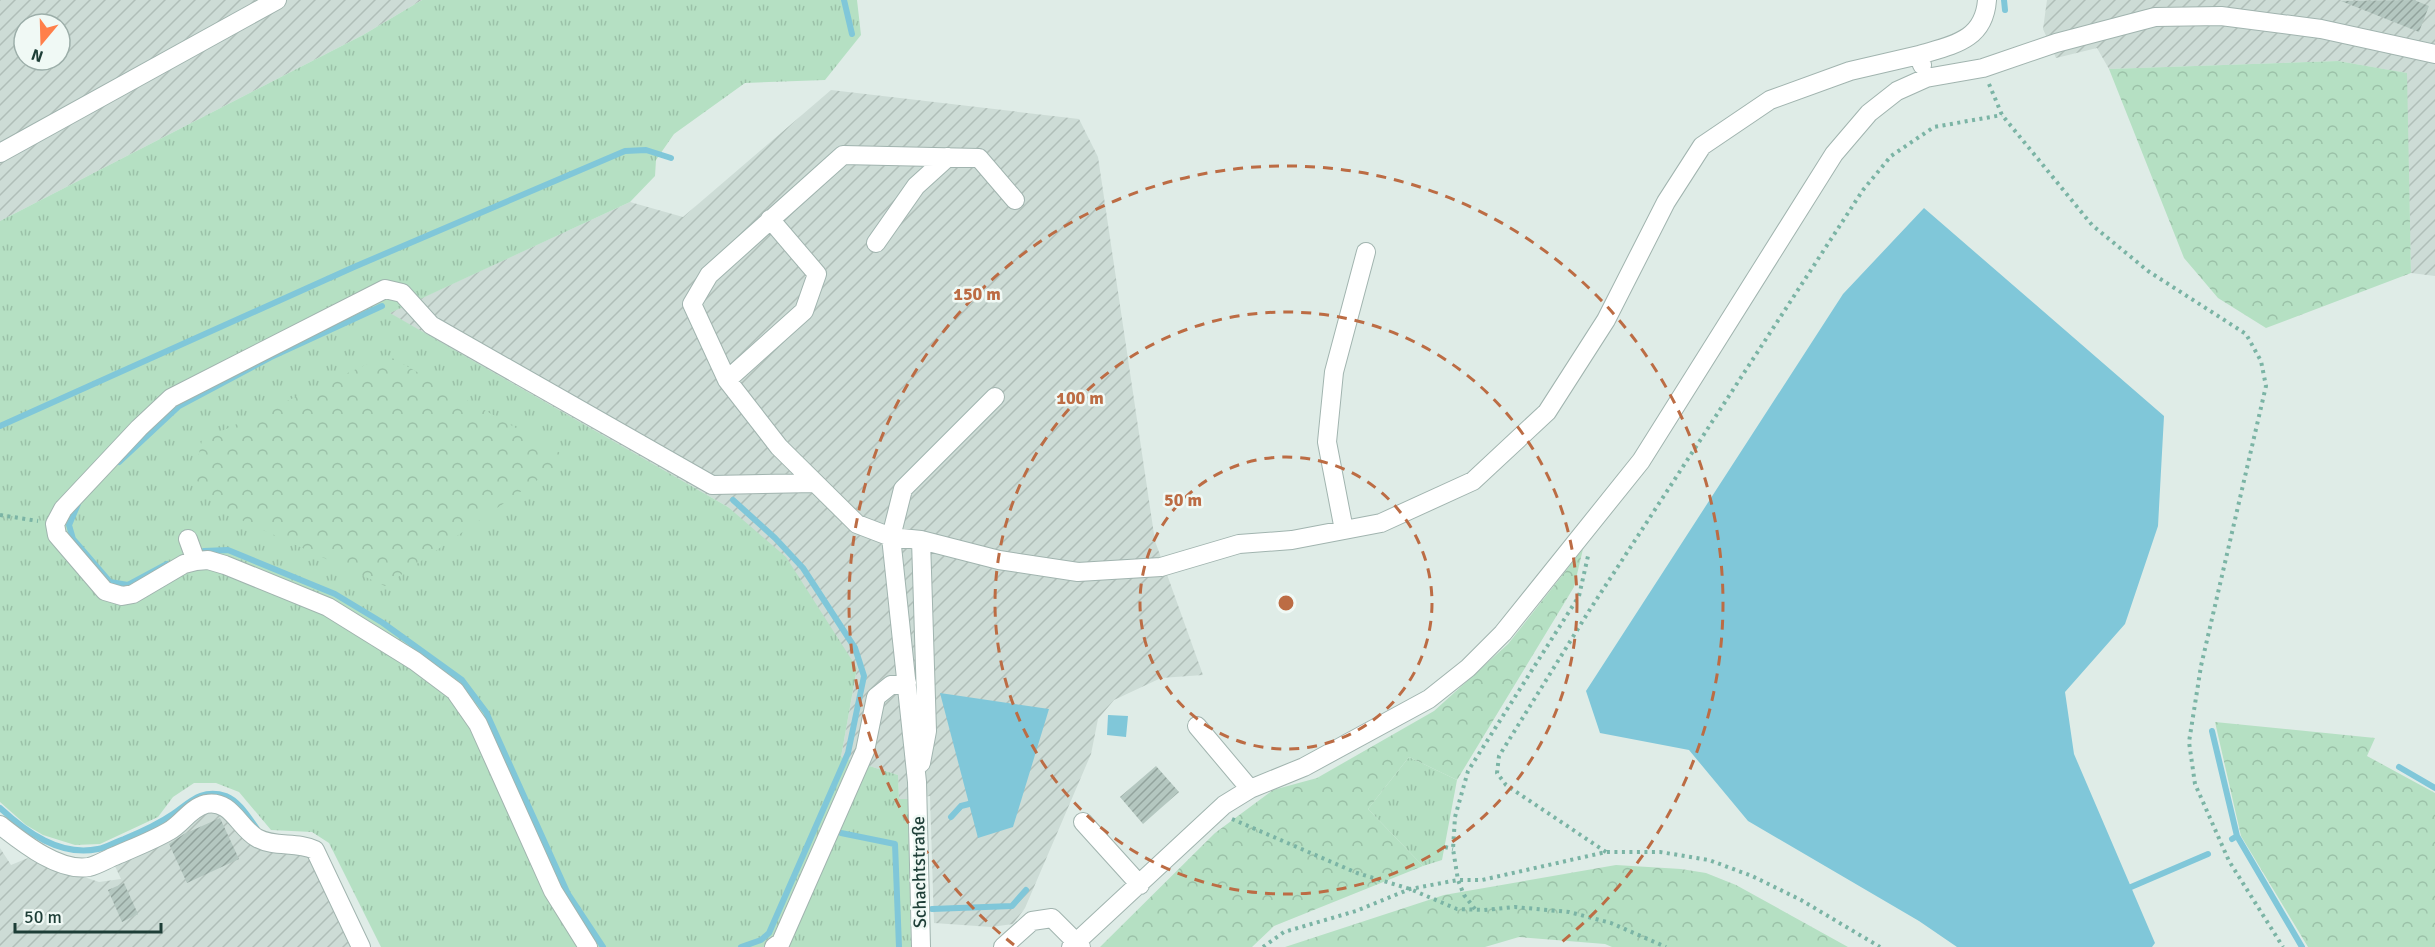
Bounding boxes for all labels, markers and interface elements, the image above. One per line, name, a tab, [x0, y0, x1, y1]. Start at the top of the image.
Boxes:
north arrow	[12, 12, 72, 72]
text: N	[29, 44, 46, 67]
text: 150 m	[953, 283, 1001, 305]
text: 100 m	[1056, 387, 1104, 409]
text: 50 m	[1164, 489, 1202, 511]
centre of rings	[1276, 593, 1296, 613]
street label: Schachtstraße	[907, 816, 931, 928]
scale bar	[15, 896, 160, 934]
text: 50 m	[24, 906, 62, 928]

